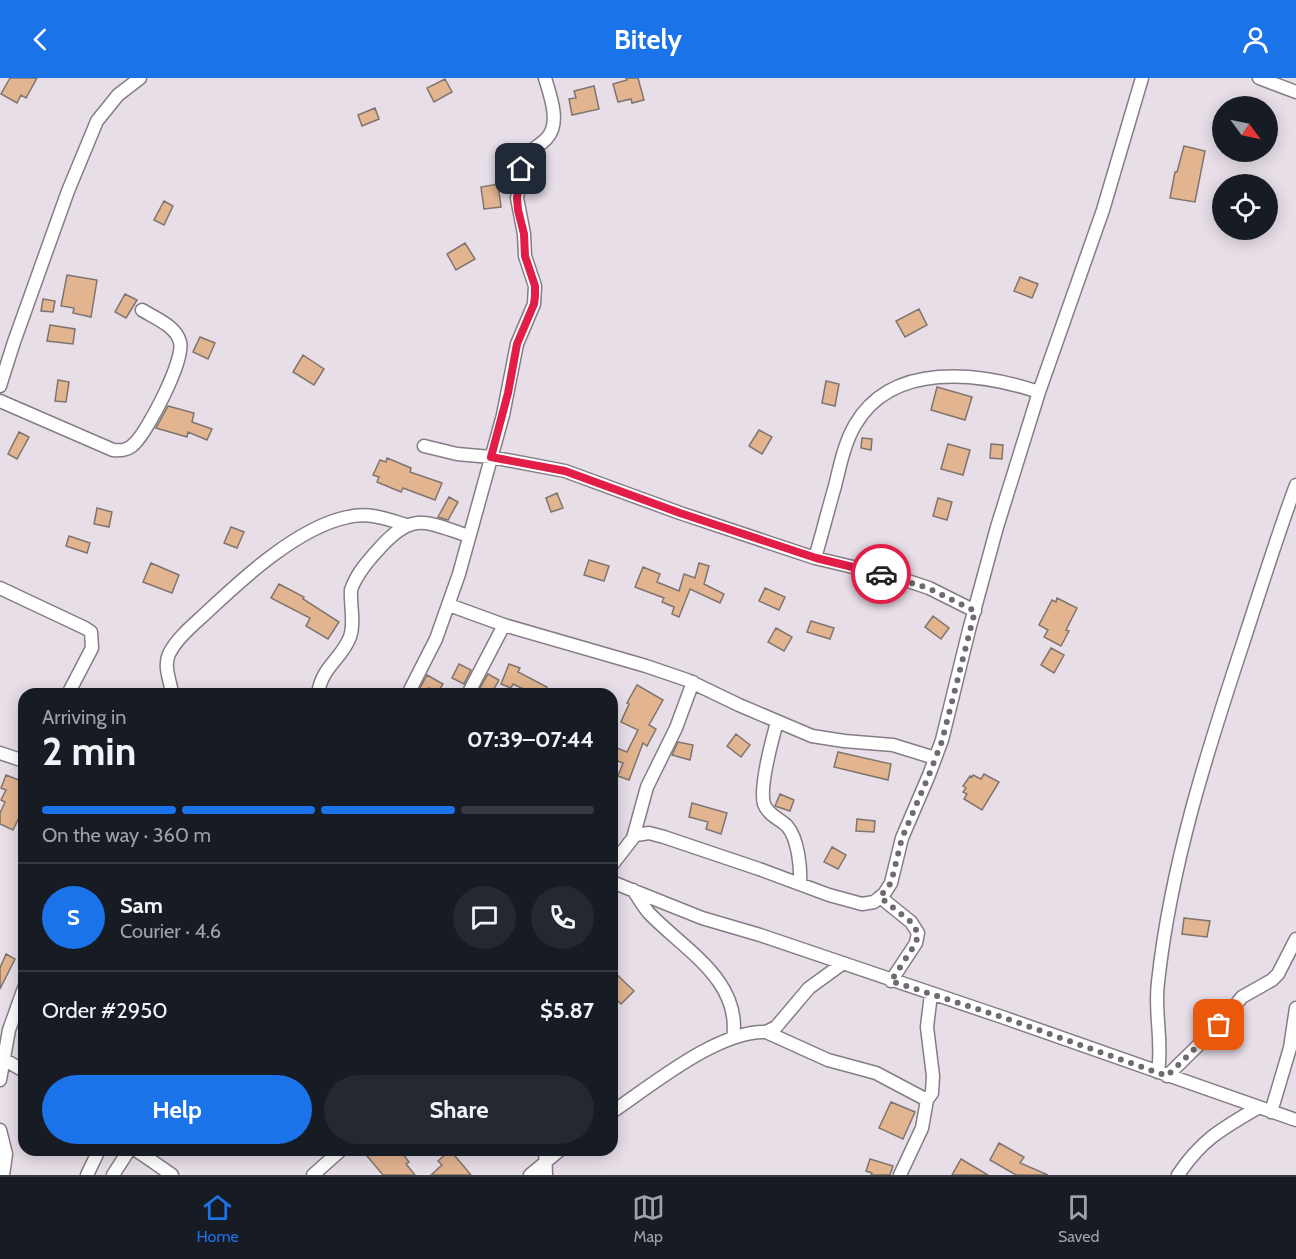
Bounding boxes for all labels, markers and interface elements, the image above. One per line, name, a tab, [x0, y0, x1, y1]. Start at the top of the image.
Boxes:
icon: back	[24, 23, 57, 56]
text: Bitely	[614, 23, 682, 56]
icon: person	[1239, 23, 1272, 56]
north arrow	[1212, 96, 1278, 162]
map controls	[1212, 96, 1278, 240]
pin	[495, 143, 546, 194]
icon: home	[504, 152, 537, 185]
button: locate	[1212, 174, 1278, 240]
courier	[851, 544, 911, 604]
icon: car	[865, 558, 898, 591]
text: Arriving in	[42, 705, 126, 729]
text: 07:39–07:44	[467, 726, 594, 753]
text: 2 min	[42, 727, 136, 775]
text: On the way · 360 m	[42, 823, 211, 847]
button: chat	[453, 886, 516, 949]
button: phone	[531, 886, 594, 949]
text: Sam	[120, 892, 163, 919]
text: S	[67, 904, 80, 931]
text: Courier · 4.6	[120, 919, 221, 943]
text: Order #2950	[42, 997, 168, 1024]
text: $5.87	[540, 997, 594, 1024]
pin	[1193, 999, 1244, 1050]
icon: bag	[1202, 1008, 1235, 1041]
button: Help	[42, 1075, 312, 1144]
button: Share	[324, 1075, 594, 1144]
tab: Home	[197, 1191, 239, 1246]
tab: Map	[632, 1191, 665, 1246]
tab: Saved	[1058, 1191, 1099, 1246]

